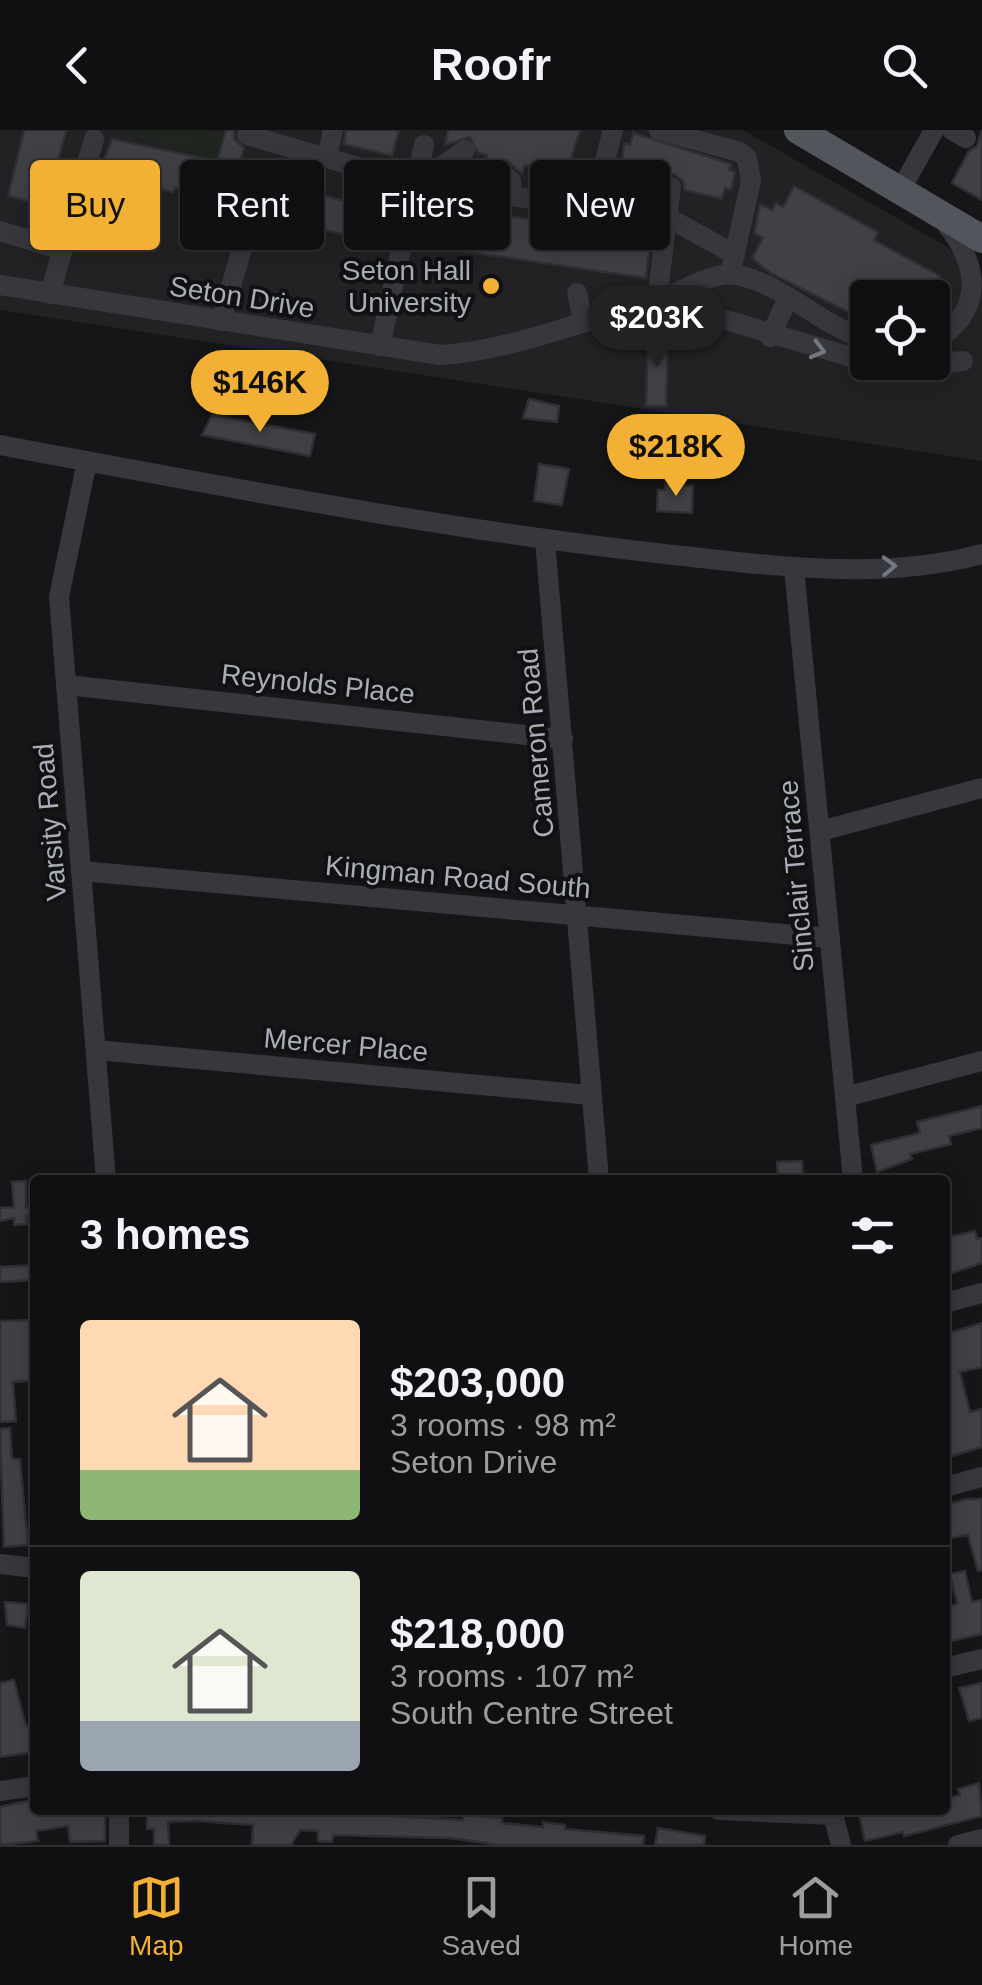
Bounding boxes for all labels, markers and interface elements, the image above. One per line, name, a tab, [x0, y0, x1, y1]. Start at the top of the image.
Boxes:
icon: back	[50, 38, 105, 93]
icon: search	[877, 38, 932, 93]
text: Roofr	[431, 39, 551, 90]
chip: Buy	[30, 160, 160, 250]
chip: Rent	[180, 160, 324, 250]
chip: Filters	[344, 160, 510, 250]
chip: New	[530, 160, 670, 250]
place label: Seton Hall University	[342, 255, 471, 318]
street label: Seton Drive	[167, 270, 317, 324]
marker: Seton Hall University	[480, 275, 502, 297]
map controls	[850, 280, 950, 380]
button: locate	[850, 280, 950, 380]
pin: $203K	[587, 285, 727, 370]
text: $203K	[610, 299, 704, 335]
one-way arrow	[809, 339, 826, 360]
pin: $146K	[190, 350, 330, 435]
text: $146K	[213, 364, 307, 400]
pin: $218K	[606, 414, 746, 499]
text: $218K	[629, 428, 723, 464]
one-way arrow	[881, 556, 897, 577]
street label: Cameron Road	[512, 647, 560, 839]
street label: Reynolds Place	[220, 658, 416, 710]
street label: Varsity Road	[28, 742, 72, 902]
street label: Sinclair Terrace	[772, 779, 820, 973]
street label: Kingman Road South	[324, 850, 592, 904]
street label: Mercer Place	[262, 1022, 430, 1068]
icon: filters	[845, 1208, 900, 1263]
text: 3 homes	[80, 1211, 250, 1258]
text: $203,000	[390, 1359, 565, 1406]
icon: home	[160, 1360, 280, 1480]
text: 3 rooms · 98 m²	[390, 1407, 616, 1443]
text: Seton Drive	[390, 1444, 557, 1480]
text: $218,000	[390, 1610, 565, 1657]
icon: home	[160, 1611, 280, 1731]
text: 3 rooms · 107 m²	[390, 1658, 634, 1694]
text: South Centre Street	[390, 1695, 673, 1731]
tab: Map	[129, 1870, 184, 1962]
tab: Saved	[441, 1870, 521, 1962]
tab: Home	[778, 1870, 853, 1962]

